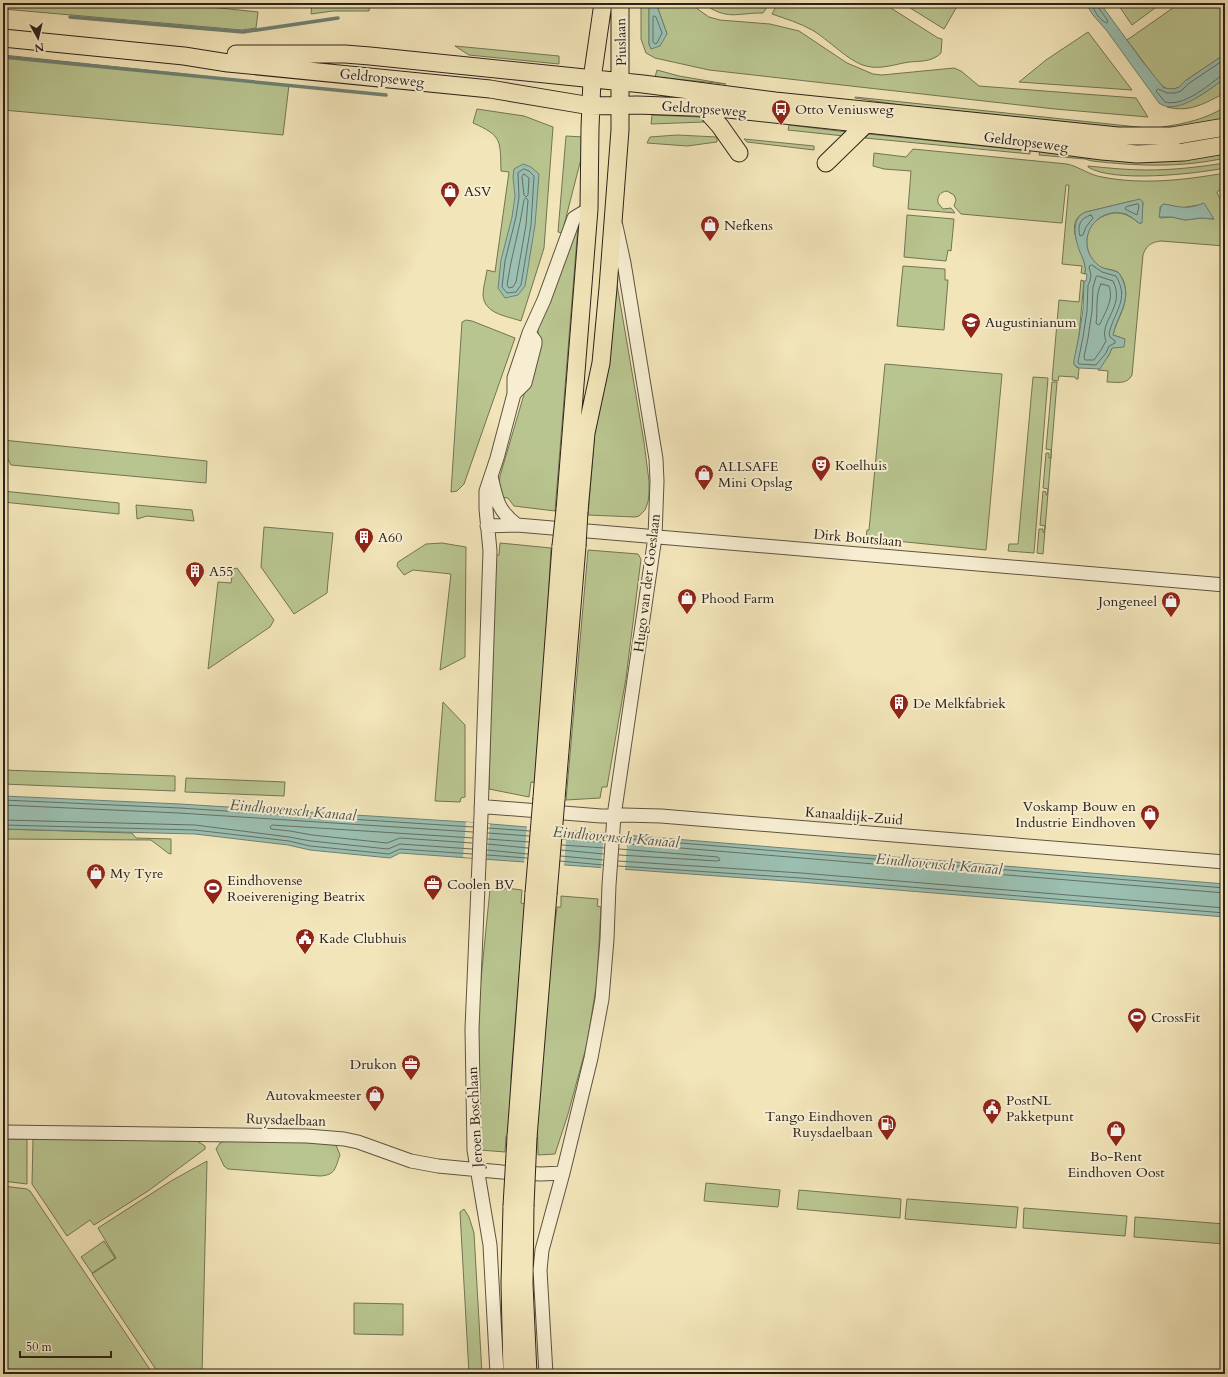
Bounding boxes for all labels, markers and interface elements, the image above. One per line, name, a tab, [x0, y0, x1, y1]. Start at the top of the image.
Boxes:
north arrow	[18, 18, 58, 58]
street label: Piuslaan	[611, 18, 631, 66]
text: N	[33, 39, 45, 56]
street label: Geldropseweg	[339, 64, 425, 92]
street label: Geldropseweg	[661, 97, 747, 121]
bus stop icon: Otto Veniusweg	[770, 98, 792, 126]
place label: Otto Veniusweg	[795, 100, 894, 119]
street label: Geldropseweg	[983, 127, 1070, 157]
shop icon: ASV	[439, 180, 461, 208]
place label: ASV	[464, 182, 492, 201]
shop icon: Nefkens	[699, 214, 721, 242]
place label: Nefkens	[724, 216, 773, 235]
school or university icon: Augustinianum	[960, 311, 982, 339]
place label: Augustinianum	[985, 313, 1077, 332]
theatre icon: Koelhuis	[810, 454, 832, 482]
place label: Koelhuis	[835, 456, 887, 475]
place label: ALLSAFE Mini Opslag	[718, 457, 793, 492]
shop icon: ALLSAFE Mini Opslag	[693, 463, 715, 491]
street label: Hugo van der Goeslaan	[629, 513, 665, 653]
street label: Dirk Boutslaan	[813, 525, 903, 551]
building icon: A60	[353, 526, 375, 554]
place label: A60	[378, 528, 402, 547]
building icon: A55	[184, 560, 206, 588]
place label: A55	[209, 562, 233, 581]
shop icon: Phood Farm	[676, 587, 698, 615]
place label: Phood Farm	[701, 589, 774, 608]
shop icon: Jongeneel	[1160, 590, 1182, 618]
place label: Jongeneel	[1096, 592, 1157, 611]
building icon: De Melkfabriek	[888, 692, 910, 720]
place label: De Melkfabriek	[913, 694, 1006, 713]
water label: Eindhovensch Kanaal	[229, 795, 358, 826]
place label: Voskamp Bouw en Industrie Eindhoven	[1015, 797, 1136, 832]
street label: Kanaaldijk-Zuid	[804, 802, 904, 830]
shop icon: Voskamp Bouw en Industrie Eindhoven	[1139, 803, 1161, 831]
water label: Eindhovensch Kanaal	[552, 822, 681, 853]
water label: Eindhovensch Kanaal	[875, 849, 1004, 880]
shop icon: My Tyre	[85, 862, 107, 890]
place label: My Tyre	[110, 864, 163, 883]
place label: Eindhovense Roeivereniging Beatrix	[227, 871, 365, 906]
office icon: Coolen BV	[422, 873, 444, 901]
place label: Coolen BV	[447, 875, 515, 894]
sports icon: Eindhovense Roeivereniging Beatrix	[202, 877, 224, 905]
public building icon: Kade Clubhuis	[294, 927, 316, 955]
place label: Kade Clubhuis	[319, 929, 407, 948]
sports icon: CrossFit	[1126, 1006, 1148, 1034]
place label: CrossFit	[1151, 1008, 1201, 1027]
office icon: Drukon	[400, 1053, 422, 1081]
place label: Drukon	[350, 1055, 397, 1074]
street label: Jeroen Boschlaan	[463, 1066, 487, 1170]
shop icon: Autovakmeester	[364, 1084, 386, 1112]
place label: Autovakmeester	[266, 1086, 362, 1105]
place label: PostNL Pakketpunt	[1006, 1091, 1074, 1126]
public building icon: PostNL Pakketpunt	[981, 1097, 1003, 1125]
place label: Tango Eindhoven Ruysdaelbaan	[765, 1107, 873, 1142]
street label: Ruysdaelbaan	[245, 1109, 327, 1131]
fuel station icon: Tango Eindhoven Ruysdaelbaan	[876, 1113, 898, 1141]
shop icon: Bo-Rent Eindhoven Oost	[1105, 1119, 1127, 1147]
place label: Bo-Rent Eindhoven Oost	[1067, 1147, 1165, 1182]
scale bar	[20, 1333, 111, 1359]
text: 50 m	[26, 1339, 53, 1355]

